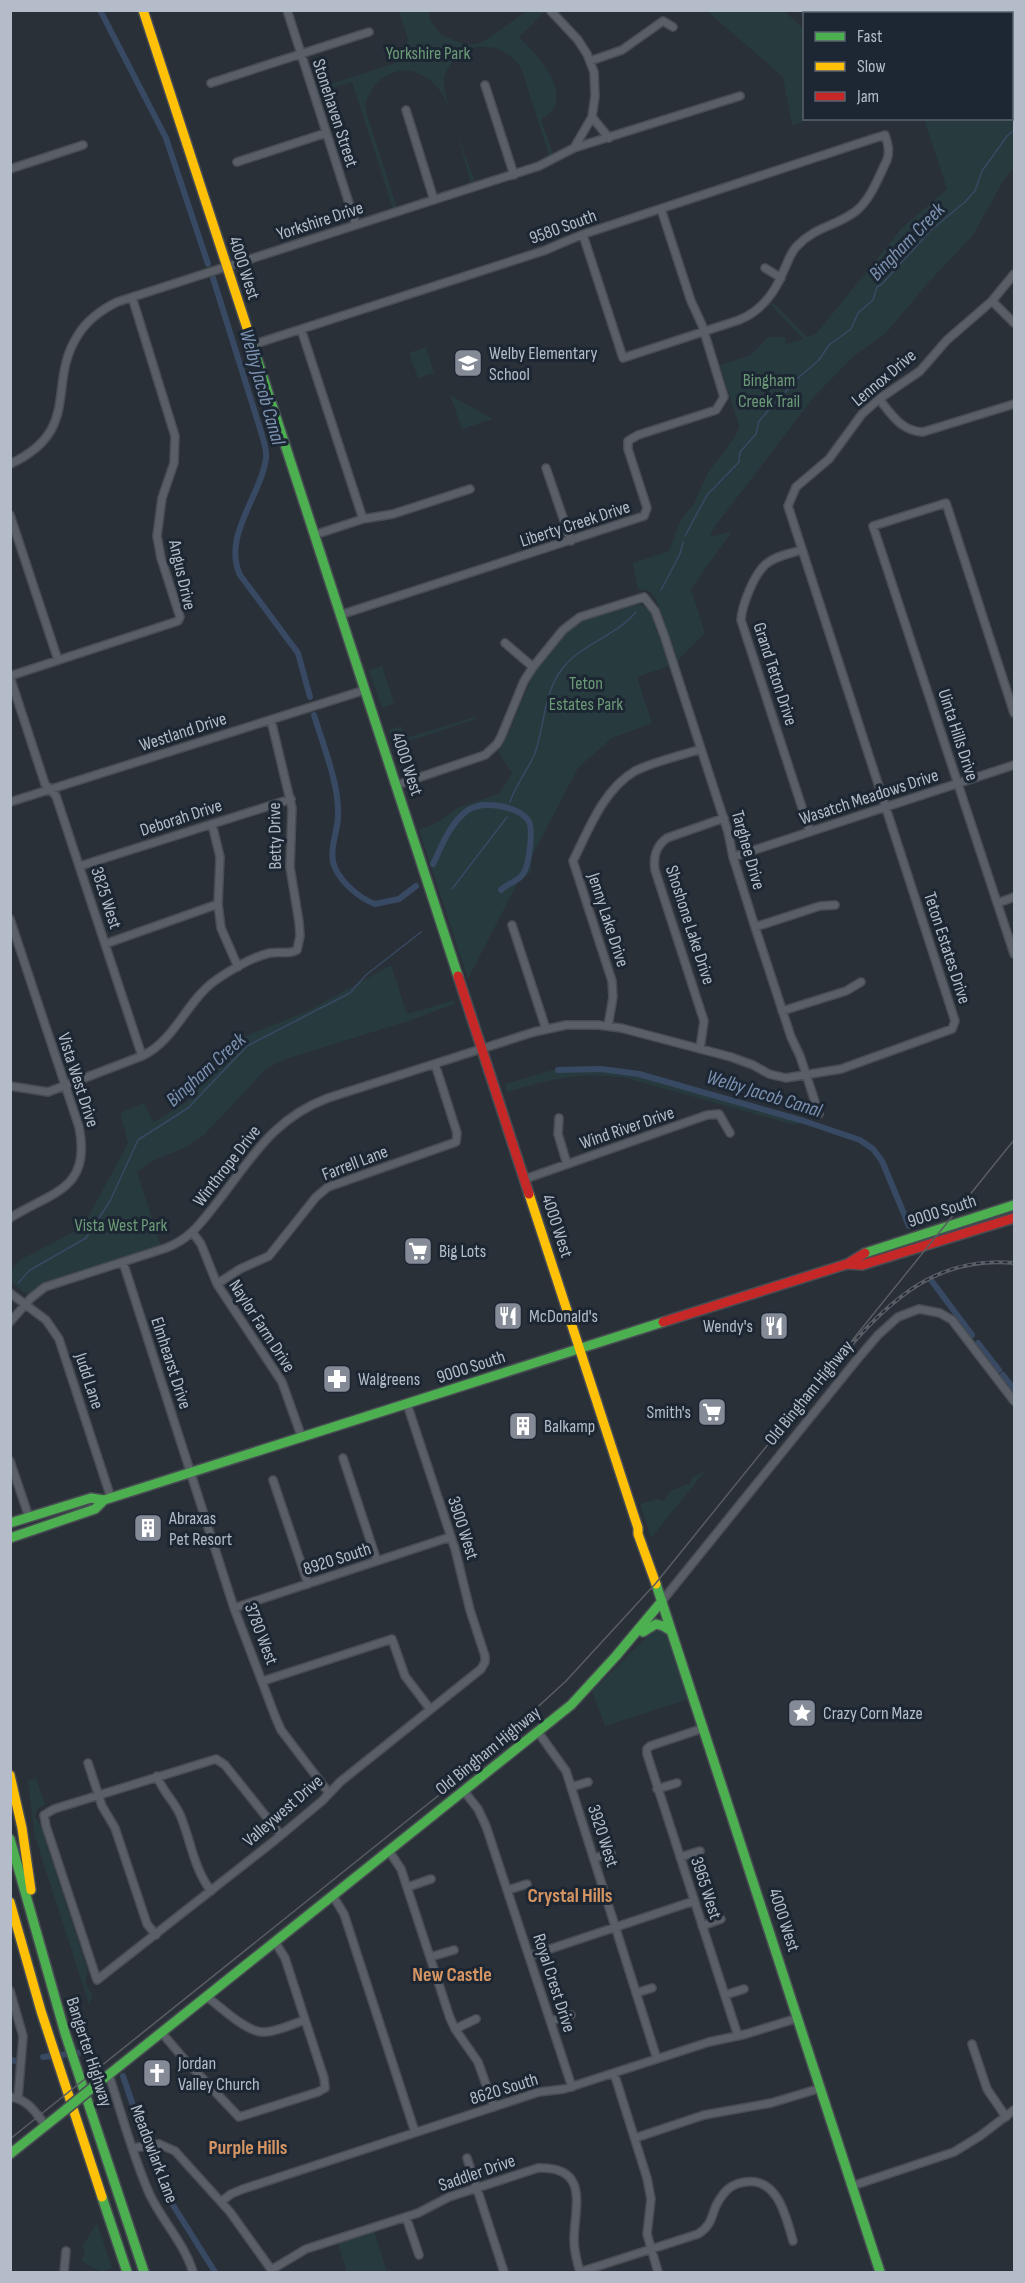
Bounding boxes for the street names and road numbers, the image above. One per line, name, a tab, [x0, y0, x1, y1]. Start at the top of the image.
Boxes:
street label: Stonehaven Street	[308, 56, 363, 170]
street label: Yorkshire Drive	[274, 197, 366, 245]
street label: 9580 South	[527, 205, 599, 249]
street label: 4000 West	[224, 234, 264, 303]
street label: Lennox Drive	[848, 345, 920, 411]
street label: Liberty Creek Drive	[517, 496, 633, 552]
street label: Angus Drive	[164, 537, 200, 612]
street label: Grand Teton Drive	[748, 620, 802, 728]
street label: Uinta Hills Drive	[933, 686, 983, 784]
street label: Westland Drive	[137, 708, 229, 756]
street label: 4000 West	[387, 730, 427, 799]
street label: Wasatch Meadows Drive	[797, 765, 941, 829]
street label: Deborah Drive	[137, 795, 225, 841]
street label: Betty Drive	[264, 802, 286, 870]
street label: Targhee Drive	[727, 808, 769, 892]
street label: Shoshone Lake Drive	[661, 863, 719, 987]
street label: 3825 West	[86, 864, 126, 932]
street label: Jenny Lake Drive	[583, 869, 633, 970]
street label: Teton Estates Drive	[919, 889, 975, 1007]
street label: Vista West Drive	[53, 1030, 103, 1130]
street label: Wind River Drive	[577, 1102, 677, 1154]
street label: Winthrope Drive	[189, 1121, 265, 1211]
street label: Farrell Lane	[319, 1141, 391, 1185]
street label: 9000 South	[905, 1190, 979, 1232]
street label: 4000 West	[537, 1192, 577, 1261]
street label: Naylor Farm Drive	[224, 1276, 300, 1376]
street label: Elmhearst Drive	[146, 1314, 196, 1412]
street label: Old Bingham Highway	[760, 1336, 858, 1450]
street label: 9000 South	[434, 1346, 508, 1388]
street label: Judd Lane	[70, 1349, 108, 1412]
street label: 3900 West	[443, 1494, 483, 1563]
street label: 8920 South	[300, 1538, 374, 1580]
street label: 3780 West	[240, 1600, 282, 1668]
street label: Old Bingham Highway	[431, 1702, 545, 1800]
street label: Valleywest Drive	[239, 1771, 327, 1851]
street label: 3920 West	[583, 1802, 623, 1870]
street label: 3965 West	[686, 1854, 726, 1922]
street label: 4000 West	[764, 1886, 804, 1955]
street label: Royal Crest Drive	[528, 1931, 580, 2035]
street label: Bangerter Highway	[61, 1995, 117, 2110]
street label: 8620 South	[467, 2069, 541, 2109]
street label: Meadowlark Lane	[126, 2102, 182, 2206]
street label: Saddler Drive	[436, 2150, 518, 2196]

